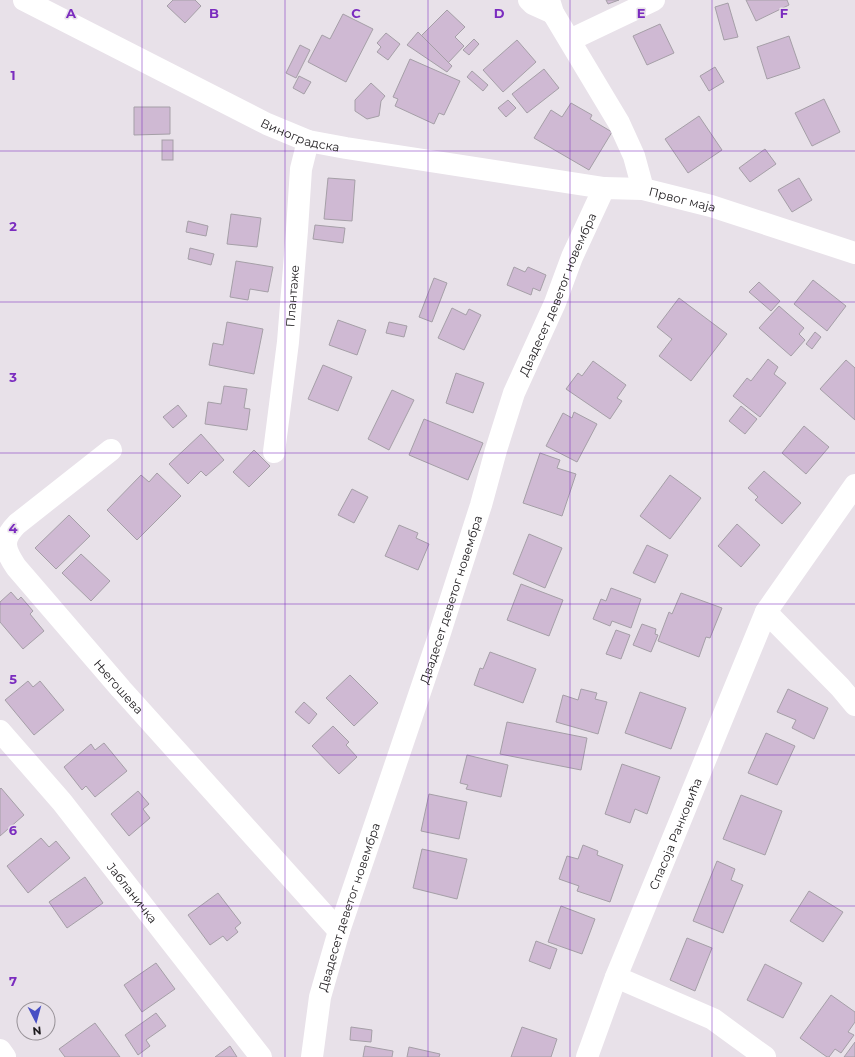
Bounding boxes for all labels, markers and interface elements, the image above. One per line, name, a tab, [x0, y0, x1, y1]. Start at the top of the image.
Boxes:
text: A	[65, 5, 77, 21]
text: B	[209, 5, 219, 21]
text: C	[351, 5, 361, 21]
text: D	[494, 5, 505, 21]
text: E	[637, 5, 646, 21]
text: F	[780, 5, 788, 21]
text: 1	[10, 67, 16, 83]
street label: Виноградска	[258, 115, 341, 154]
street label: Првог маја	[647, 183, 718, 215]
street label: Двадесет деветог новембра	[515, 210, 599, 378]
text: 2	[9, 218, 17, 234]
street label: Плантаже	[282, 264, 302, 328]
text: 3	[8, 369, 17, 385]
street label: Двадесет деветог новембра	[416, 513, 485, 686]
text: 4	[9, 520, 18, 536]
street label: Његошева	[91, 656, 147, 717]
text: 5	[9, 671, 17, 687]
street label: Спасоја Ранковића	[645, 775, 705, 892]
street label: Двадесет деветог новембра	[315, 821, 383, 993]
text: 6	[9, 822, 18, 838]
street label: Јабланичка	[104, 859, 161, 926]
text: 7	[9, 973, 17, 989]
north arrow	[16, 1001, 56, 1041]
text: N	[32, 1024, 42, 1038]

